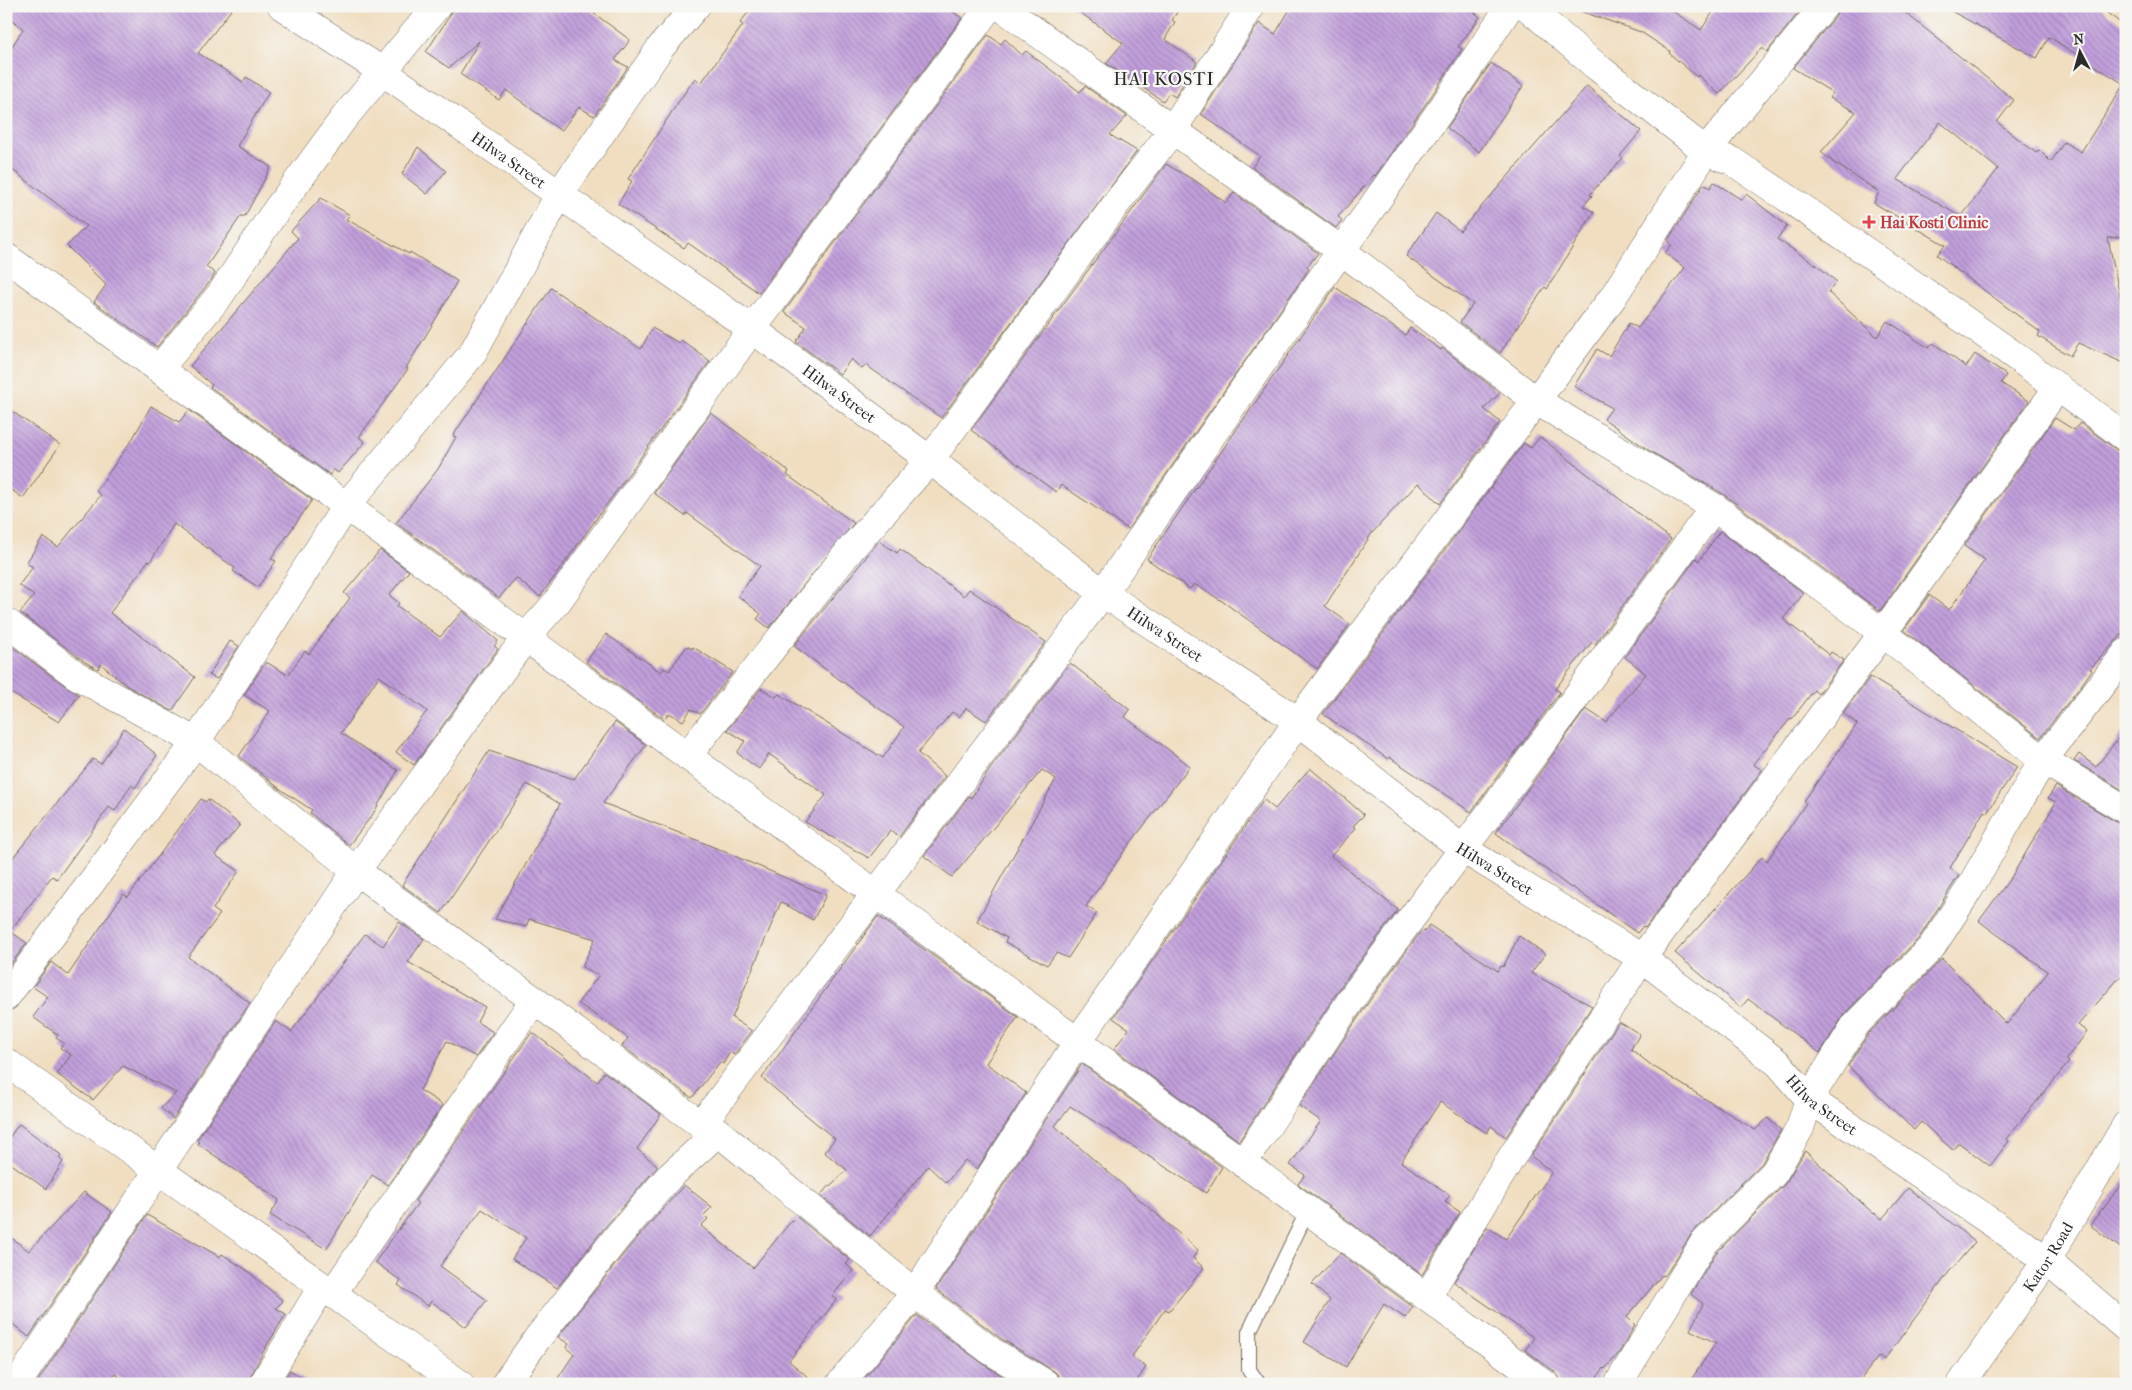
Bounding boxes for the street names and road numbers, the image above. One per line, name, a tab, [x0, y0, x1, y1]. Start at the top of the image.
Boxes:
street label: Hilwa Street	[468, 127, 550, 193]
street label: Hilwa Street	[799, 361, 880, 427]
street label: Hilwa Street	[1124, 603, 1207, 666]
street label: Hilwa Street	[1453, 838, 1537, 900]
street label: Hilwa Street	[1782, 1071, 1861, 1139]
street label: Kator Road	[2019, 1219, 2077, 1296]

